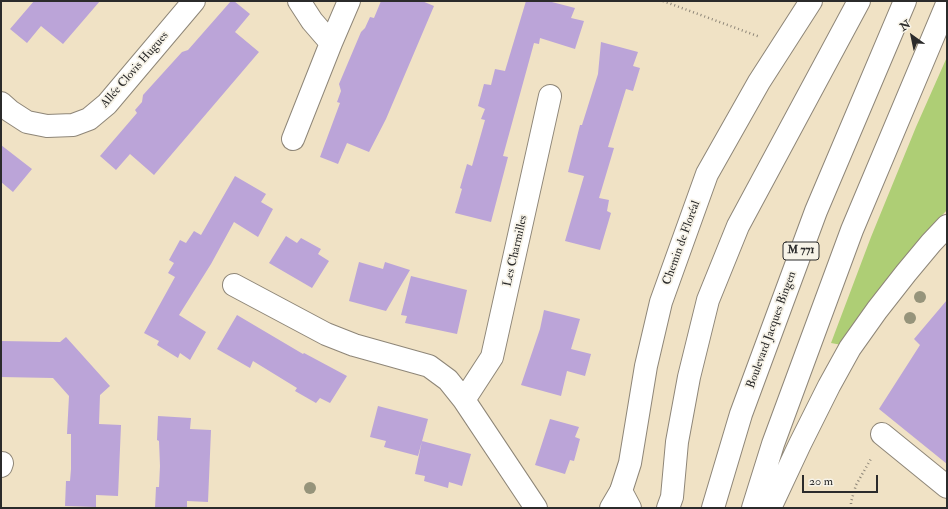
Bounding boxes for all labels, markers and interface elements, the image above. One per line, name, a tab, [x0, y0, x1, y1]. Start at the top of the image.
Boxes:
north arrow	[892, 16, 932, 56]
text: N	[898, 17, 913, 34]
street label: Allée Clovis Hugues	[98, 29, 172, 111]
street label: Chemin de Floréal	[660, 199, 704, 287]
street label: Les Charmilles	[501, 214, 531, 288]
road number: M 771	[783, 242, 819, 260]
street label: Boulevard Jacques Bingen	[744, 269, 800, 391]
scale bar	[804, 467, 880, 493]
text: 20 m	[809, 474, 833, 489]

